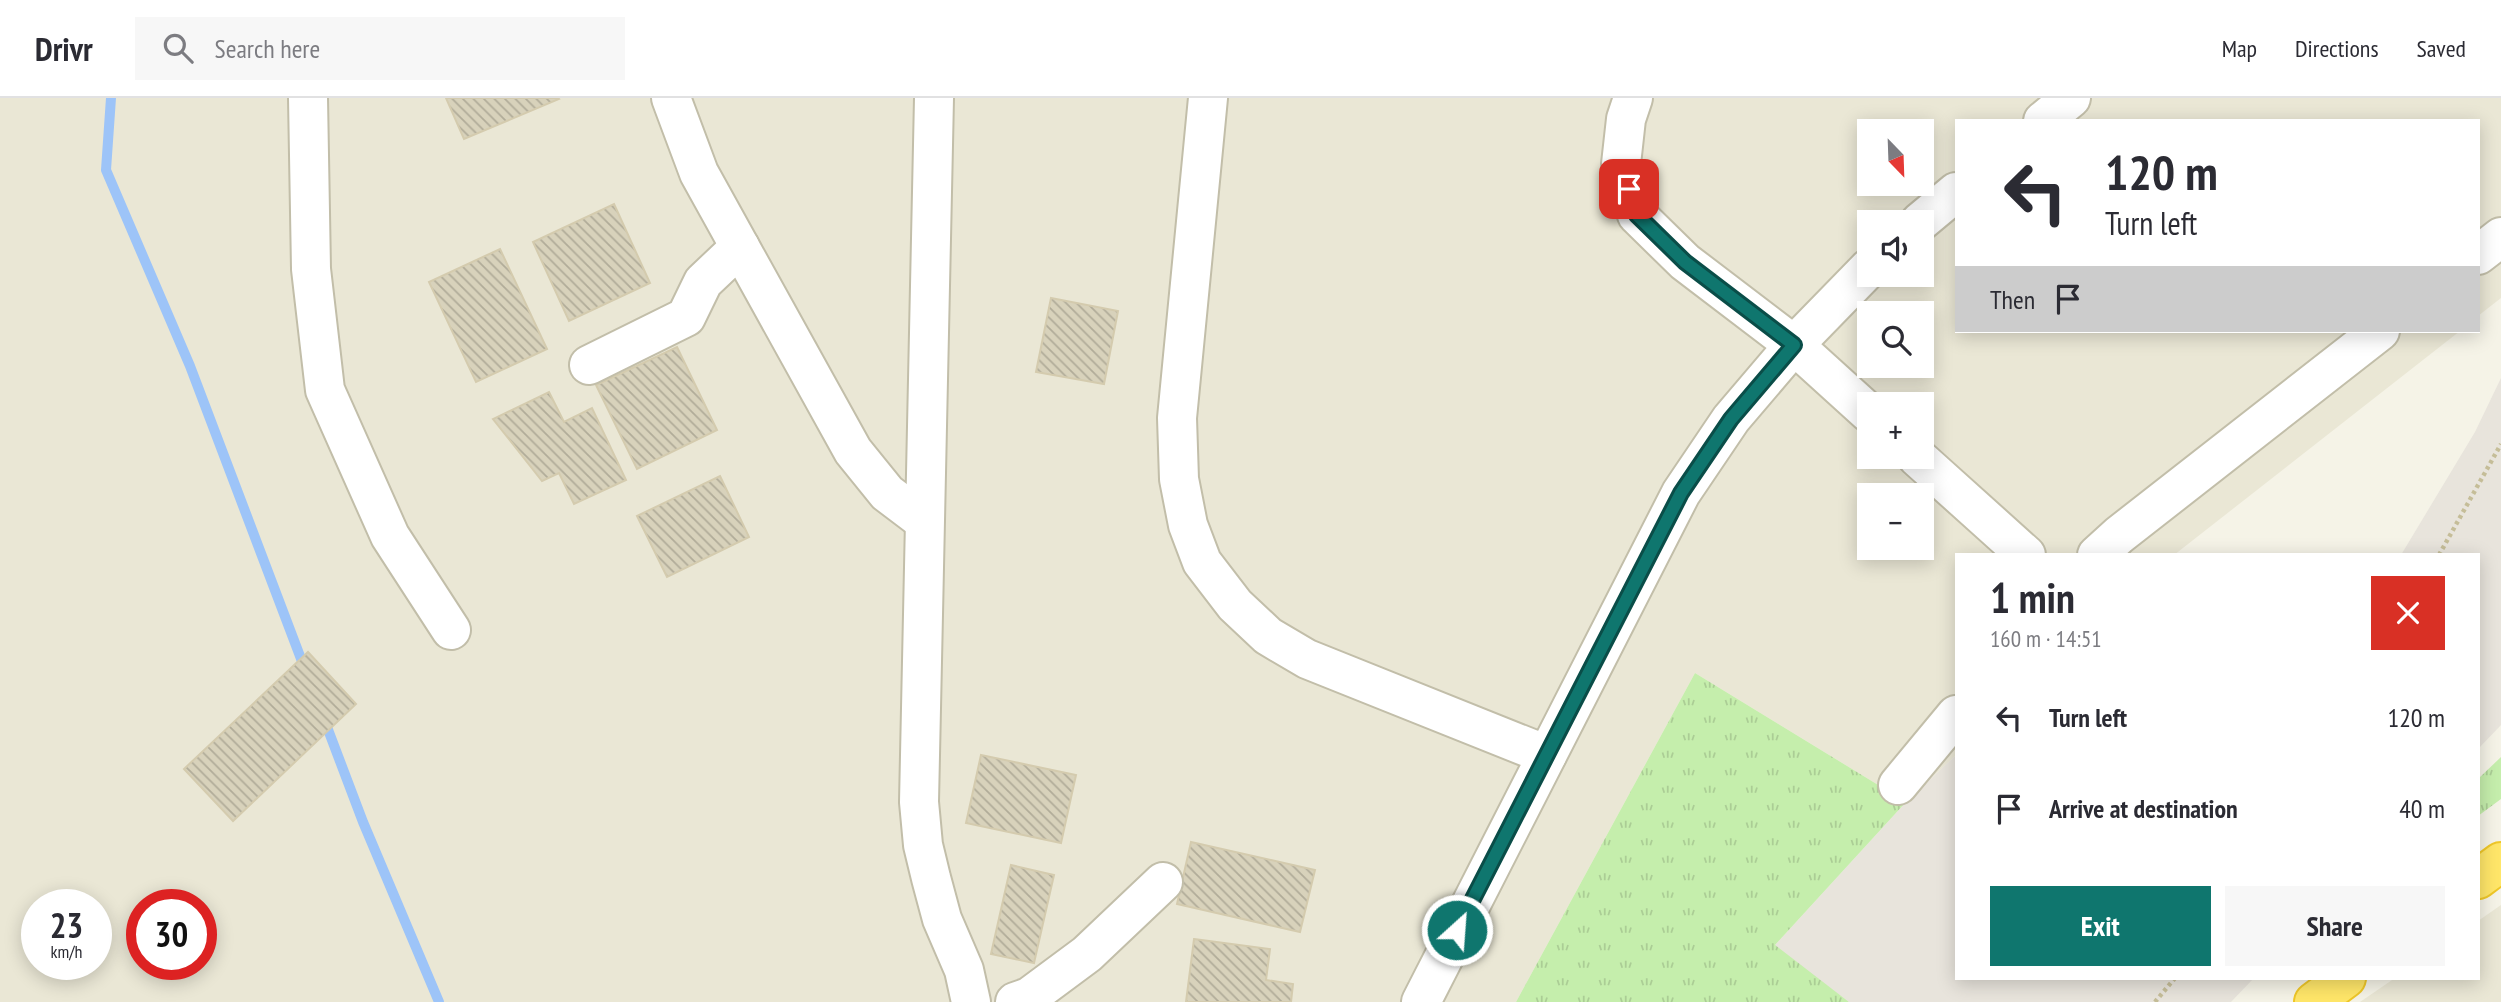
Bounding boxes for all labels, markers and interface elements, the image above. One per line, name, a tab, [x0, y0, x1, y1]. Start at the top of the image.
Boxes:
search box	[135, 17, 625, 80]
text: Drivr	[35, 27, 93, 70]
icon: search	[159, 29, 197, 67]
text: Search here	[215, 32, 320, 65]
text: Map	[2222, 33, 2257, 64]
text: Directions	[2295, 33, 2379, 64]
text: Saved	[2417, 33, 2466, 64]
north arrow	[1857, 119, 1934, 196]
map controls	[1857, 119, 1934, 560]
text: 120 m	[2105, 140, 2218, 204]
icon: left	[1990, 147, 2081, 238]
pin	[1599, 159, 1659, 219]
icon: arrive	[1610, 170, 1648, 208]
text: Turn left	[2105, 202, 2197, 244]
button: sound	[1857, 210, 1934, 287]
icon: arrive	[2049, 280, 2087, 318]
text: Then	[1990, 283, 2035, 316]
button: search	[1857, 301, 1934, 378]
button: +	[1857, 392, 1934, 469]
button: −	[1857, 483, 1934, 560]
text: 1 min	[1990, 570, 2075, 625]
button: close	[2371, 576, 2445, 650]
text: 160 m · 14:51	[1990, 624, 2102, 653]
icon: left	[1990, 699, 2028, 737]
text: Turn left	[2049, 701, 2127, 734]
text: 120 m	[2387, 701, 2445, 734]
icon: arrive	[1990, 790, 2028, 828]
text: Arrive at destination	[2049, 792, 2238, 825]
text: 40 m	[2399, 792, 2445, 825]
button: Exit	[1990, 886, 2211, 966]
button: Share	[2225, 886, 2445, 966]
speed limit sign: 30	[126, 889, 217, 980]
position arrow	[1420, 893, 1494, 967]
text: 23	[50, 902, 83, 948]
text: km/h	[51, 940, 82, 963]

